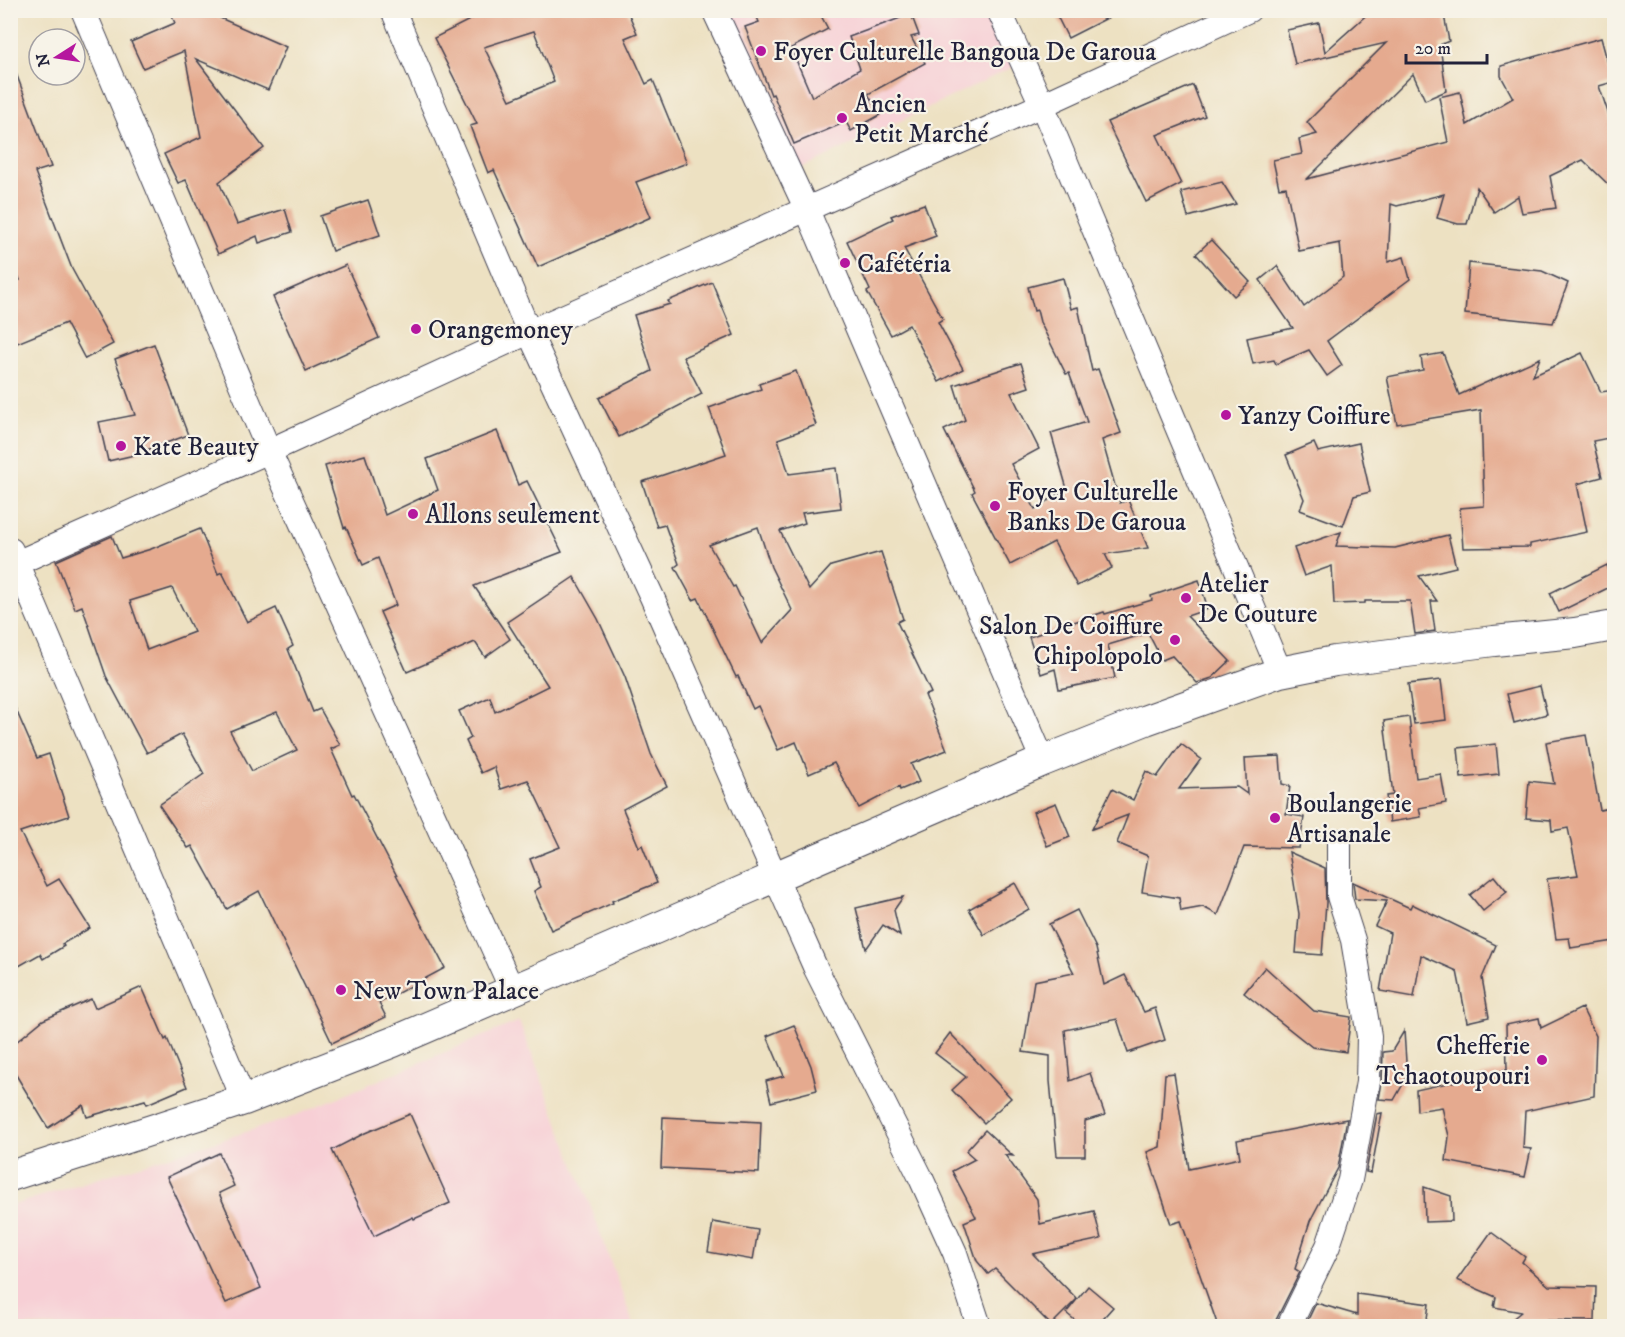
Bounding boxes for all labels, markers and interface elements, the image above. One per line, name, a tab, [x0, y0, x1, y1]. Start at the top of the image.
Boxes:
north arrow	[27, 27, 87, 87]
scale bar	[1406, 27, 1487, 65]
place label: Foyer Culturelle Bangoua De Garoua	[773, 36, 1156, 69]
text: 20 m	[1415, 38, 1451, 60]
marker: Foyer Culturelle Bangoua De Garoua	[754, 44, 768, 58]
text: N	[32, 51, 54, 68]
place label: Ancien Petit Marché	[854, 88, 988, 151]
marker: Ancien Petit Marché	[835, 111, 849, 125]
place label: Cafétéria	[857, 248, 951, 281]
marker: Cafétéria	[838, 256, 852, 270]
place label: Orangemoney	[428, 314, 574, 347]
marker: Orangemoney	[409, 322, 423, 336]
place label: Yanzy Coiffure	[1238, 400, 1391, 433]
marker: Yanzy Coiffure	[1219, 408, 1233, 422]
place label: Kate Beauty	[133, 431, 259, 464]
marker: Kate Beauty	[114, 439, 128, 453]
place label: Foyer Culturelle Banks De Garoua	[1007, 476, 1186, 539]
place label: Allons seulement	[425, 499, 600, 532]
marker: Foyer Culturelle Banks De Garoua	[988, 499, 1002, 513]
marker: Allons seulement	[406, 507, 420, 521]
place label: Atelier De Couture	[1198, 568, 1318, 631]
marker: Atelier De Couture	[1179, 591, 1193, 605]
place label: Salon De Coiffure Chipolopolo	[979, 610, 1163, 673]
marker: Salon De Coiffure Chipolopolo	[1168, 633, 1182, 647]
place label: Boulangerie Artisanale	[1287, 788, 1412, 851]
marker: Boulangerie Artisanale	[1268, 811, 1282, 825]
place label: New Town Palace	[353, 975, 539, 1008]
marker: New Town Palace	[334, 983, 348, 997]
place label: Chefferie Tchaotoupouri	[1376, 1030, 1530, 1093]
marker: Chefferie Tchaotoupouri	[1535, 1053, 1549, 1067]

